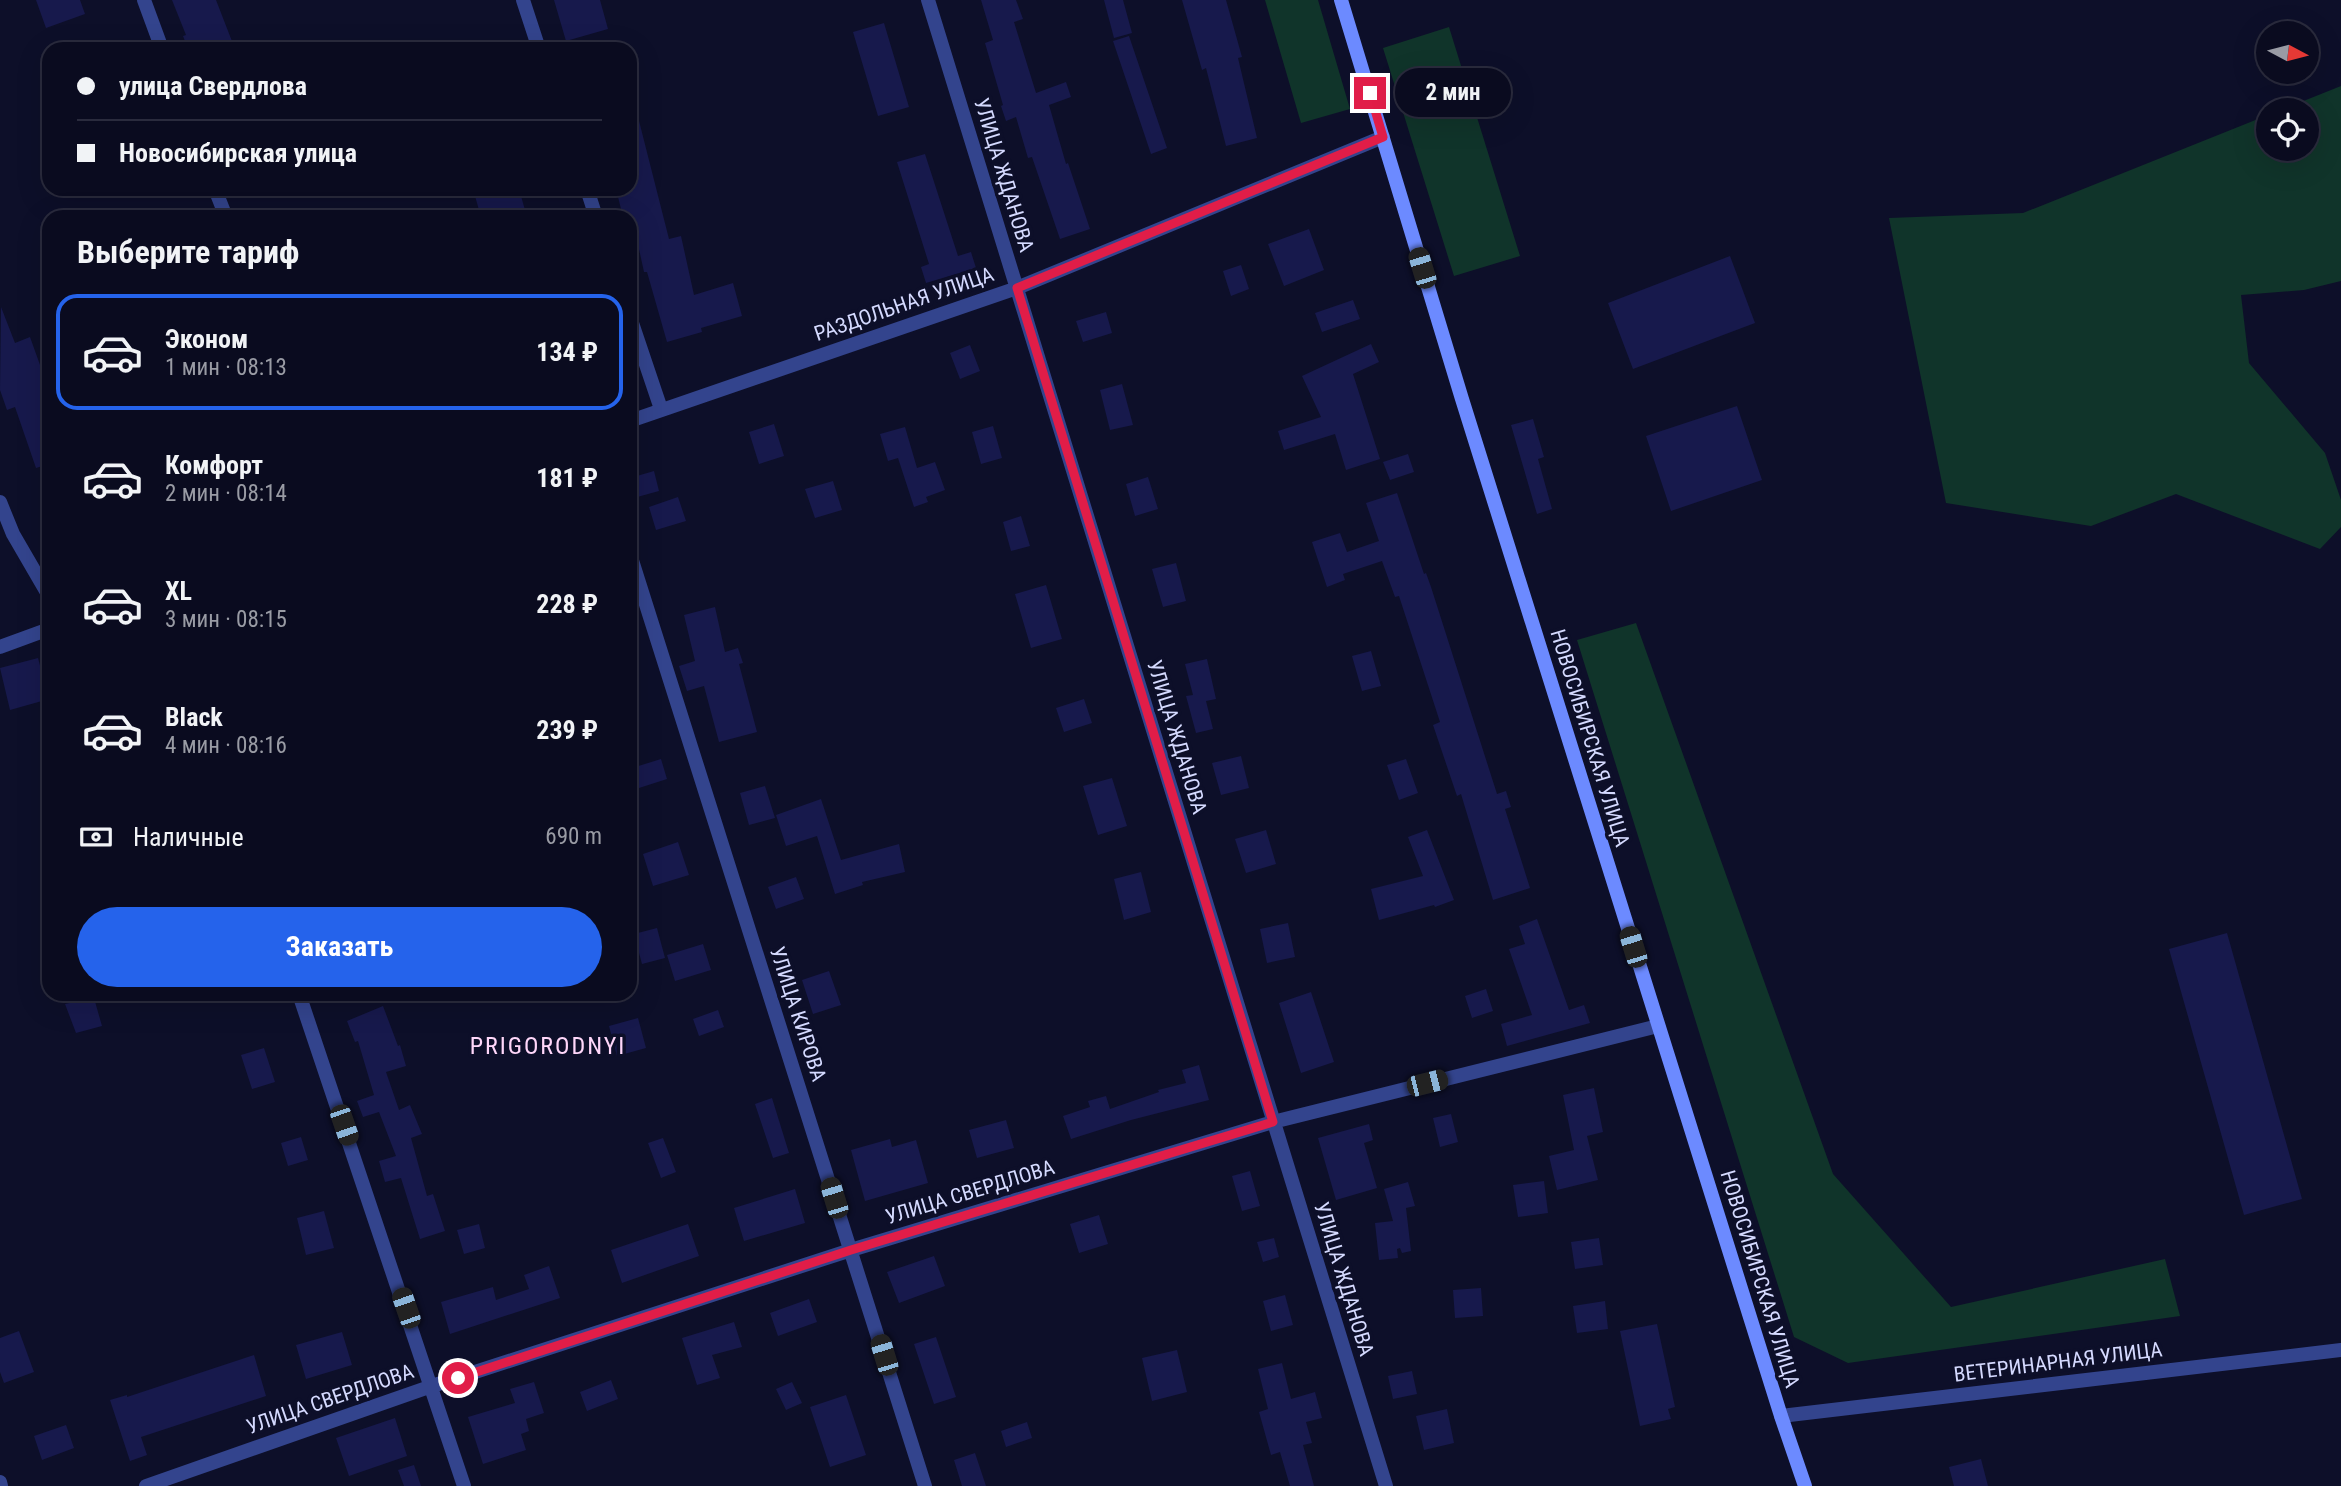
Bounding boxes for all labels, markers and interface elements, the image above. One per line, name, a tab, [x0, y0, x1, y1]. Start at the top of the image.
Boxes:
north arrow	[2256, 21, 2319, 84]
map controls	[2256, 21, 2319, 161]
callout: 2 мин	[1394, 68, 1510, 118]
text: улица Свердлова	[119, 71, 307, 101]
route end	[1354, 77, 1386, 109]
text: 2 мин	[1425, 79, 1481, 106]
street label: УЛИЦА ЖДАНОВА	[969, 95, 1039, 255]
button: locate	[2256, 98, 2319, 161]
text: Новосибирская улица	[119, 138, 357, 168]
text: Выберите тариф	[77, 233, 299, 271]
car	[1406, 245, 1439, 291]
street label: РАЗДОЛЬНАЯ УЛИЦА	[811, 262, 997, 346]
icon: car	[81, 321, 144, 384]
text: Эконом	[165, 324, 248, 354]
text: 134 ₽	[536, 337, 598, 367]
text: 1 мин · 08:13	[165, 354, 287, 381]
icon: car	[81, 447, 144, 510]
text: Комфорт	[165, 450, 263, 480]
text: 181 ₽	[536, 463, 598, 493]
text: 2 мин · 08:14	[165, 480, 287, 507]
icon: car	[81, 573, 144, 636]
text: XL	[165, 576, 192, 606]
text: 228 ₽	[536, 589, 598, 619]
text: 3 мин · 08:15	[165, 606, 287, 633]
street label: НОВОСИБИРСКАЯ УЛИЦА	[1546, 626, 1634, 850]
street label: УЛИЦА ЖДАНОВА	[1142, 657, 1212, 817]
icon: car	[81, 699, 144, 762]
text: Black	[165, 702, 223, 732]
text: 239 ₽	[536, 715, 598, 745]
text: 4 мин · 08:16	[165, 732, 287, 759]
icon: cash	[77, 818, 115, 856]
text: Наличные	[133, 822, 244, 852]
text: 690 m	[545, 823, 602, 850]
button: Заказать	[77, 907, 602, 987]
car	[1617, 924, 1650, 970]
street label: УЛИЦА КИРОВА	[765, 944, 831, 1084]
district label: PRIGORODNYI	[470, 1032, 626, 1060]
car	[1405, 1068, 1450, 1098]
car	[328, 1102, 361, 1148]
street label: УЛИЦА СВЕРДЛОВА	[883, 1155, 1057, 1229]
street label: НОВОСИБИРСКАЯ УЛИЦА	[1716, 1167, 1804, 1391]
car	[818, 1175, 851, 1221]
street label: УЛИЦА ЖДАНОВА	[1309, 1199, 1379, 1359]
car	[390, 1285, 423, 1331]
car	[868, 1332, 901, 1378]
street label: ВЕТЕРИНАРНАЯ УЛИЦА	[1952, 1337, 2164, 1387]
street label: УЛИЦА СВЕРДЛОВА	[243, 1359, 417, 1439]
route start	[442, 1362, 474, 1394]

